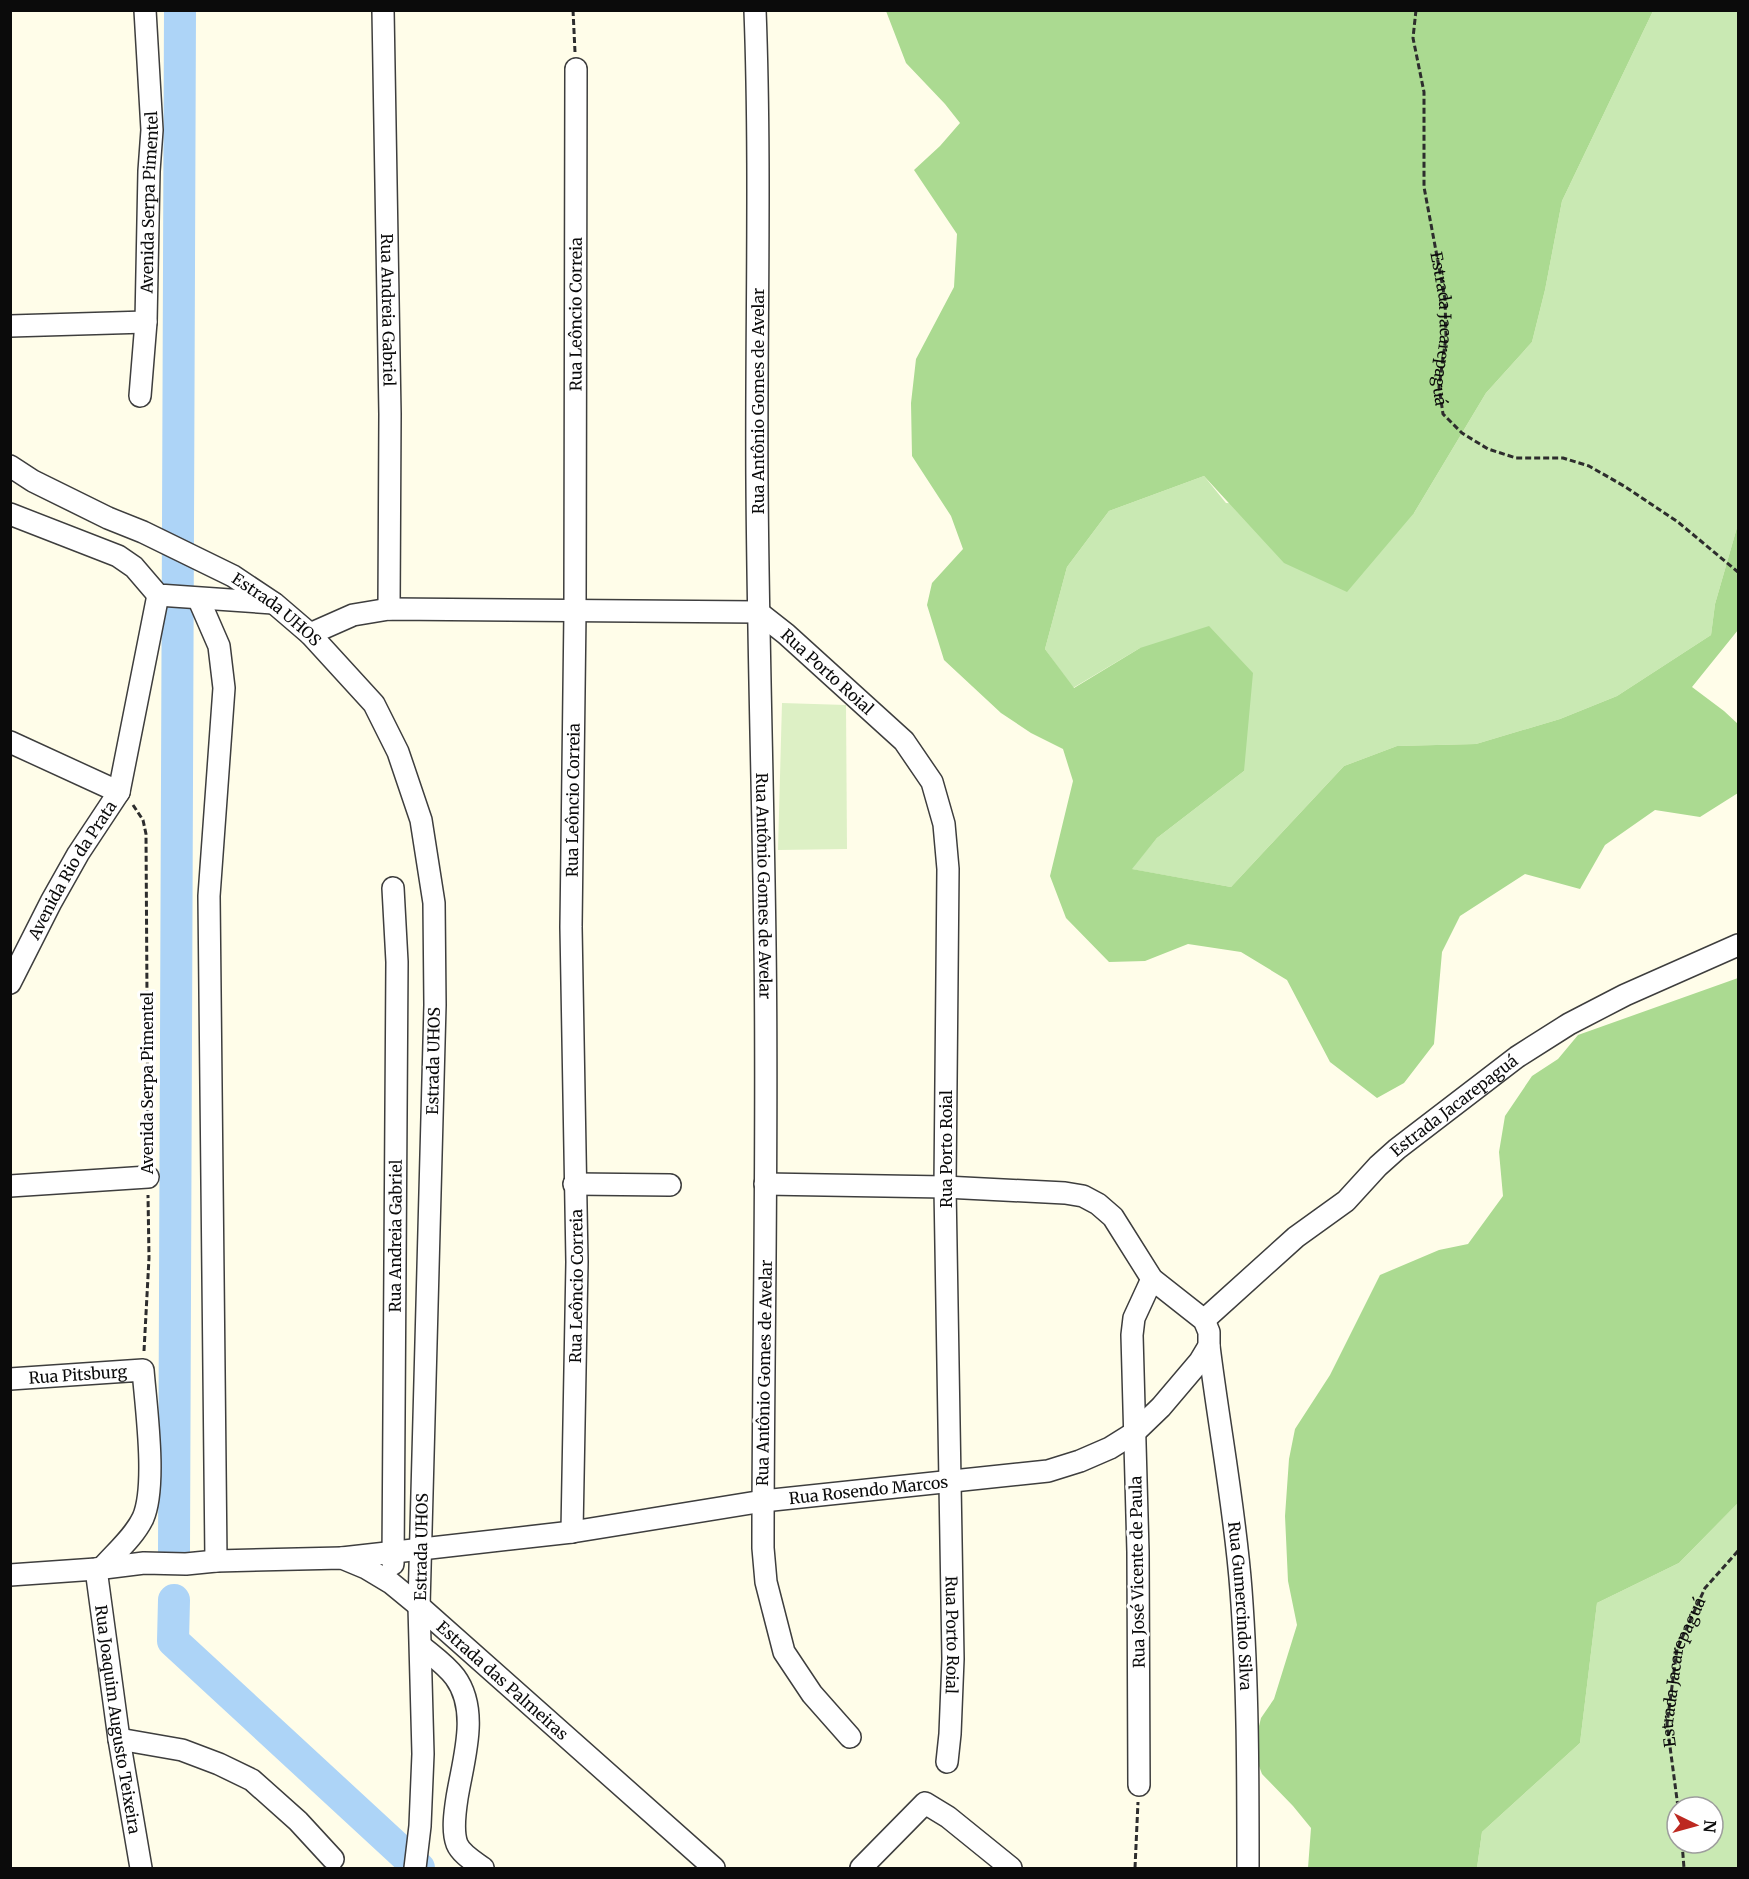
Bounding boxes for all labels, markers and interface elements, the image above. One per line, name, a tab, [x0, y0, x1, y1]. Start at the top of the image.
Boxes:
street label: Avenida Serpa Pimentel	[137, 111, 162, 295]
street label: Rua Andreia Gabriel	[377, 233, 400, 387]
street label: Rua Leôncio Correia	[565, 237, 586, 391]
street label: Estrada Jacarepaguá	[1426, 250, 1456, 408]
street label: Rua Antônio Gomes de Avelar	[748, 288, 768, 514]
street label: Estrada UHOS	[228, 568, 326, 650]
street label: Rua Porto Roial	[777, 624, 878, 719]
street label: Rua Leôncio Correia	[562, 723, 584, 877]
street label: Rua Antônio Gomes de Avelar	[752, 772, 776, 999]
street label: Avenida Rio da Prata	[23, 796, 121, 944]
street label: Avenida Serpa Pimentel	[137, 992, 157, 1175]
street label: Estrada UHOS	[422, 1007, 444, 1115]
street label: Estrada Jacarepaguá	[1386, 1050, 1522, 1161]
street label: Rua Porto Roial	[936, 1090, 956, 1208]
street label: Rua Andreia Gabriel	[385, 1159, 406, 1313]
street label: Rua Leôncio Correia	[565, 1208, 587, 1363]
street label: Rua Antônio Gomes de Avelar	[752, 1260, 776, 1486]
street label: Rua Pitsburg	[28, 1361, 128, 1388]
street label: Rua Rosendo Marcos	[788, 1472, 949, 1508]
street label: Rua José Vicente de Paula	[1125, 1475, 1149, 1668]
street label: Estrada UHOS	[410, 1493, 432, 1601]
street label: Rua Gumercindo Silva	[1224, 1520, 1256, 1691]
street label: Rua Porto Roial	[942, 1576, 963, 1694]
street label: Estrada Jacarepaguá	[1657, 1593, 1710, 1748]
street label: Rua Joaquim Augusto Teixeira	[91, 1604, 145, 1836]
street label: Estrada das Palmeiras	[433, 1617, 573, 1744]
north arrow	[1665, 1795, 1725, 1855]
text: N	[1699, 1819, 1720, 1834]

